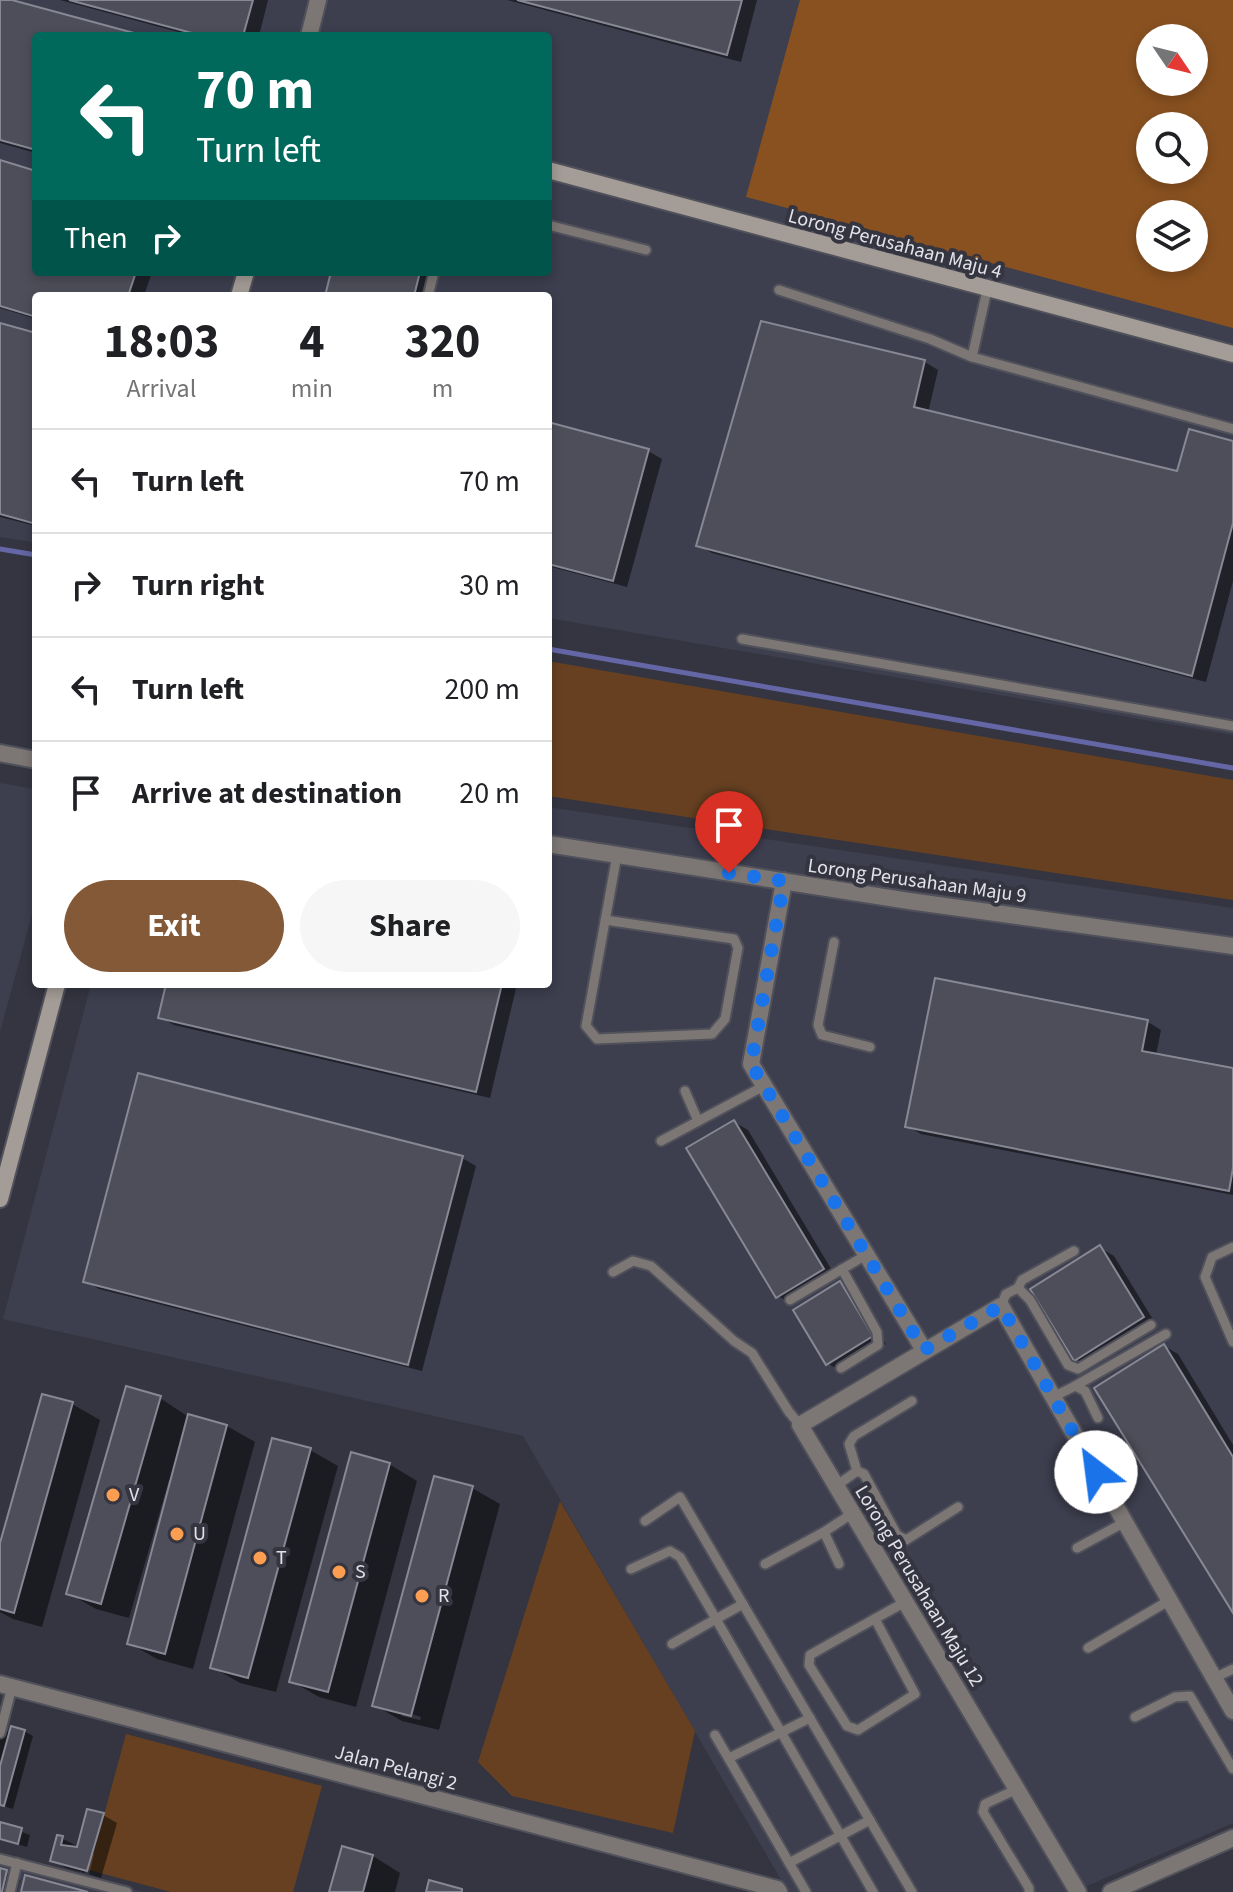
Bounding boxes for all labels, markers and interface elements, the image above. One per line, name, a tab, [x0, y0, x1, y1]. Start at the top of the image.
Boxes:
north arrow	[1136, 24, 1208, 96]
map controls	[1136, 24, 1208, 272]
text: 70 m	[196, 51, 314, 130]
icon: left	[64, 64, 168, 168]
button: search	[1136, 112, 1208, 184]
text: Turn left	[196, 125, 321, 176]
button: layers	[1136, 200, 1208, 272]
street label: Lorong Perusahaan Maju 4	[785, 202, 1005, 286]
icon: right	[144, 216, 188, 260]
text: Then	[64, 217, 128, 260]
text: 18:03	[103, 308, 219, 376]
text: 4	[299, 308, 325, 376]
text: 320	[404, 308, 480, 376]
text: Arrival	[126, 370, 196, 407]
text: min	[291, 370, 333, 407]
text: m	[432, 370, 453, 407]
icon: left	[64, 459, 108, 503]
text: Turn left	[132, 460, 244, 503]
text: 70 m	[459, 460, 520, 503]
icon: right	[64, 563, 108, 607]
text: Turn right	[132, 564, 264, 607]
text: 30 m	[459, 564, 520, 607]
icon: left	[64, 667, 108, 711]
text: Turn left	[132, 668, 244, 711]
text: 200 m	[444, 668, 520, 711]
icon: arrive	[64, 771, 108, 815]
text: Arrive at destination	[132, 772, 402, 815]
text: 20 m	[459, 772, 520, 815]
pin	[695, 791, 763, 873]
icon: arrive	[707, 803, 751, 847]
street label: Lorong Perusahaan Maju 9	[806, 852, 1028, 910]
button: Exit	[64, 880, 284, 972]
button: Share	[300, 880, 520, 972]
position arrow	[1054, 1430, 1138, 1514]
street label: Lorong Perusahaan Maju 12	[848, 1480, 990, 1692]
place label: V	[129, 1481, 140, 1509]
marker: V	[104, 1486, 122, 1504]
place label: U	[193, 1520, 206, 1548]
marker: U	[168, 1525, 186, 1543]
place label: T	[276, 1544, 287, 1572]
marker: T	[251, 1549, 269, 1567]
place label: S	[355, 1558, 366, 1586]
marker: S	[330, 1563, 348, 1581]
place label: R	[438, 1582, 449, 1610]
marker: R	[413, 1587, 431, 1605]
street label: Jalan Pelangi 2	[332, 1738, 460, 1798]

